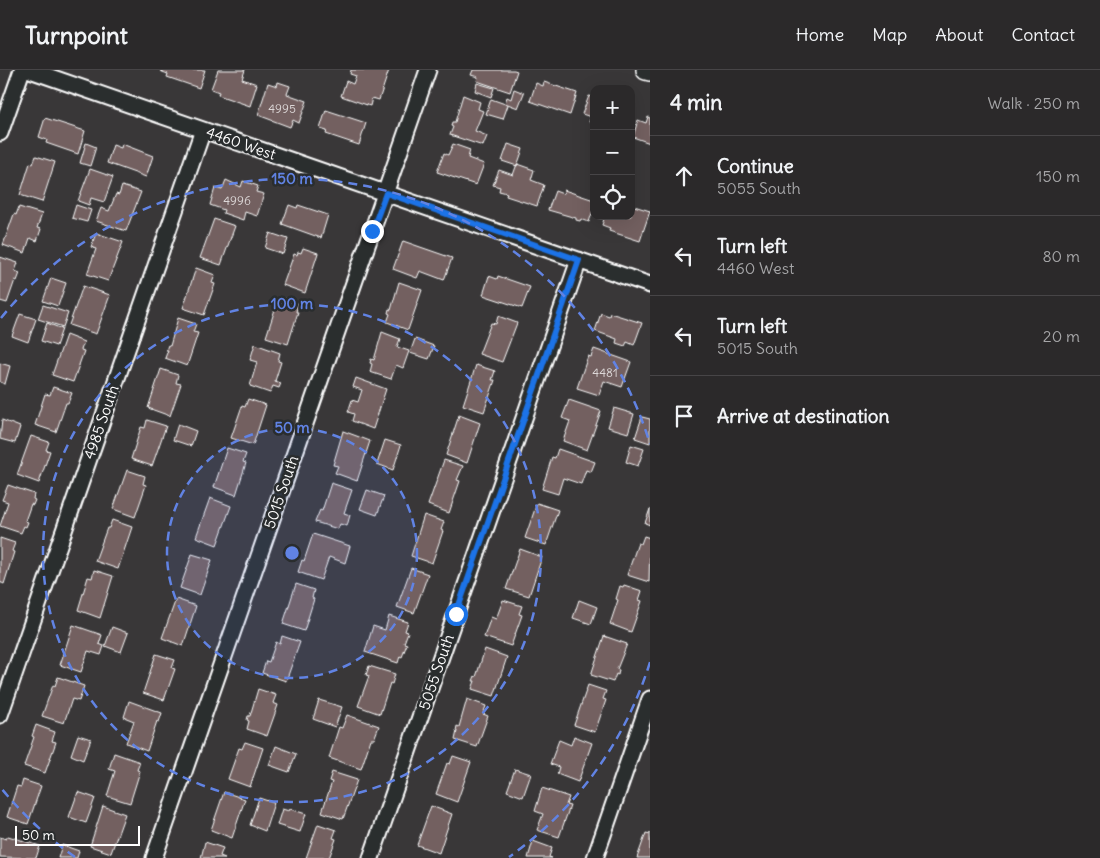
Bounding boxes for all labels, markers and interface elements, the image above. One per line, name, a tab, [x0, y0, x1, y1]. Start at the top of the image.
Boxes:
text: Turnpoint	[25, 20, 128, 50]
text: Home	[796, 23, 844, 46]
text: Map	[872, 23, 907, 46]
text: About	[935, 23, 983, 46]
text: Contact	[1011, 23, 1075, 46]
map controls	[590, 85, 635, 220]
button: +	[590, 85, 635, 130]
text: 4 min	[670, 89, 722, 116]
text: Walk · 250 m	[988, 93, 1080, 113]
house number: 4995	[268, 101, 296, 116]
street label: 4460 West	[204, 122, 278, 164]
button: −	[590, 130, 635, 175]
text: Continue	[717, 154, 794, 178]
icon: ahead	[670, 162, 698, 190]
text: 150 m	[1036, 166, 1080, 186]
text: 150 m	[271, 169, 313, 188]
button: locate	[590, 175, 635, 220]
text: 5055 South	[717, 178, 801, 198]
house number: 4996	[223, 193, 251, 208]
route end	[361, 220, 384, 243]
text: Turn left	[717, 234, 787, 258]
icon: left	[670, 242, 698, 270]
text: 80 m	[1042, 246, 1080, 266]
text: 4460 West	[717, 258, 794, 278]
text: 100 m	[271, 294, 313, 313]
text: Turn left	[717, 314, 787, 338]
icon: left	[670, 322, 698, 350]
text: 20 m	[1043, 326, 1080, 346]
text: 5015 South	[717, 338, 798, 358]
house number: 4481	[592, 365, 618, 380]
street label: 4985 South	[79, 382, 123, 462]
icon: arrive	[670, 402, 698, 430]
text: Arrive at destination	[717, 404, 890, 428]
text: 50 m	[274, 418, 310, 437]
street label: 5015 South	[260, 453, 302, 531]
centre of rings	[283, 544, 301, 562]
route start	[445, 603, 468, 626]
street label: 5055 South	[414, 631, 458, 712]
scale bar	[15, 823, 140, 846]
text: 50 m	[22, 826, 55, 844]

